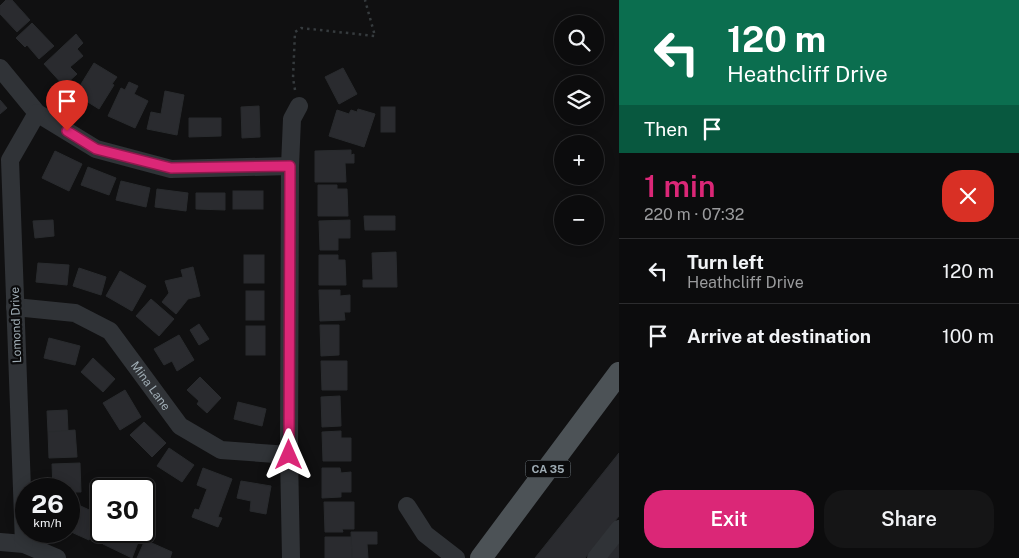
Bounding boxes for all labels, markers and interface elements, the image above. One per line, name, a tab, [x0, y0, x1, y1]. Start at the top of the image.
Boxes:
map controls	[554, 15, 604, 245]
button: search	[554, 15, 604, 65]
text: 120 m	[727, 19, 826, 60]
icon: left	[644, 20, 709, 85]
text: Heathcliff Drive	[727, 61, 888, 87]
button: layers	[554, 75, 604, 125]
pin	[46, 80, 88, 131]
icon: arrive	[53, 87, 81, 115]
icon: arrive	[698, 115, 726, 143]
text: Then	[644, 118, 688, 140]
button: +	[554, 135, 604, 185]
text: 1 min	[644, 168, 715, 204]
button: close	[942, 170, 994, 222]
button: −	[554, 195, 604, 245]
text: 220 m · 07:32	[644, 205, 744, 224]
text: Turn left	[687, 251, 764, 273]
icon: left	[644, 257, 672, 285]
text: 120 m	[942, 260, 994, 282]
text: Heathcliff Drive	[687, 273, 804, 292]
street label: Lomond Drive	[8, 286, 24, 363]
icon: arrive	[644, 322, 672, 350]
text: Arrive at destination	[687, 325, 871, 347]
text: 100 m	[942, 325, 994, 347]
street label: Mina Lane	[128, 359, 173, 413]
position arrow	[262, 428, 314, 480]
road number: CA 35	[526, 460, 570, 478]
speed limit sign: 30	[90, 478, 155, 543]
text: 26	[31, 489, 64, 519]
button: Exit	[644, 490, 814, 548]
button: Share	[824, 490, 994, 548]
text: km/h	[33, 516, 62, 530]

